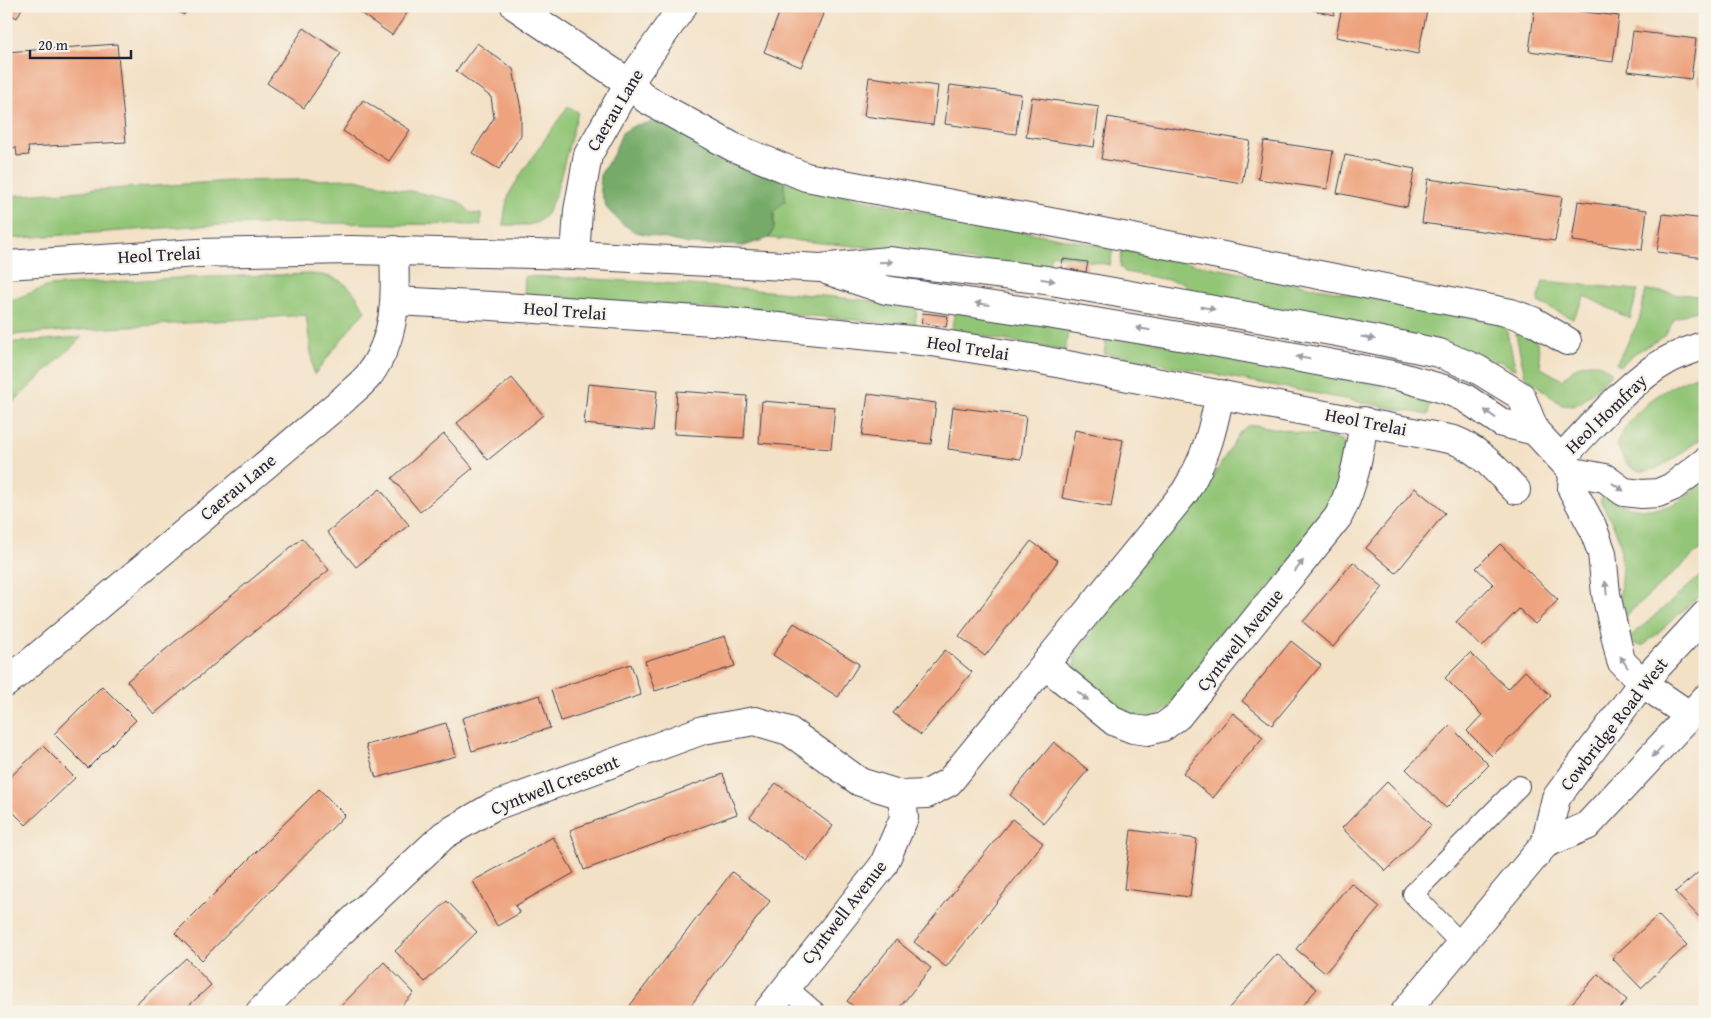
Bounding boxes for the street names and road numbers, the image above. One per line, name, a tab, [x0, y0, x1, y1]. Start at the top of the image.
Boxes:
street label: Caerau Lane	[579, 63, 650, 156]
street label: Heol Trelai	[117, 239, 201, 270]
street label: Heol Trelai	[523, 294, 607, 327]
street label: Heol Trelai	[925, 328, 1011, 367]
street label: Heol Homfray	[1559, 367, 1653, 460]
street label: Heol Trelai	[1323, 400, 1409, 443]
street label: Caerau Lane	[194, 447, 282, 527]
street label: Cyntwell Avenue	[1190, 582, 1290, 697]
street label: Cowbridge Road West	[1553, 651, 1675, 796]
street label: Cyntwell Crescent	[487, 747, 624, 821]
street label: Cyntwell Avenue	[794, 854, 893, 969]

